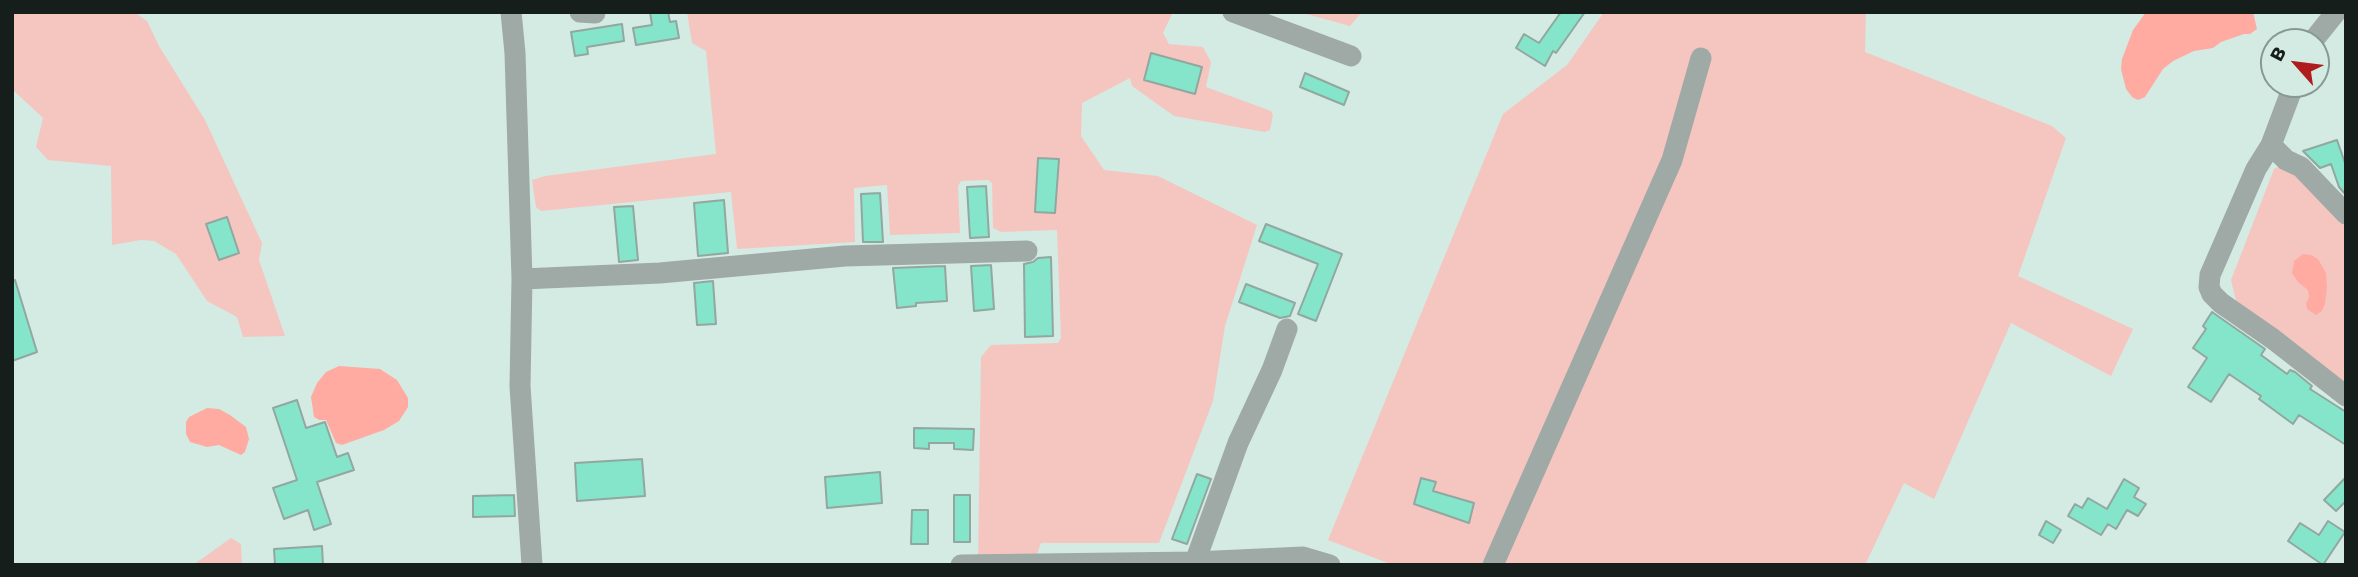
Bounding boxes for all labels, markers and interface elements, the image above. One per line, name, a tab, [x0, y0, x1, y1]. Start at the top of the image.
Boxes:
north arrow	[2260, 28, 2330, 98]
text: B	[2265, 43, 2291, 65]

